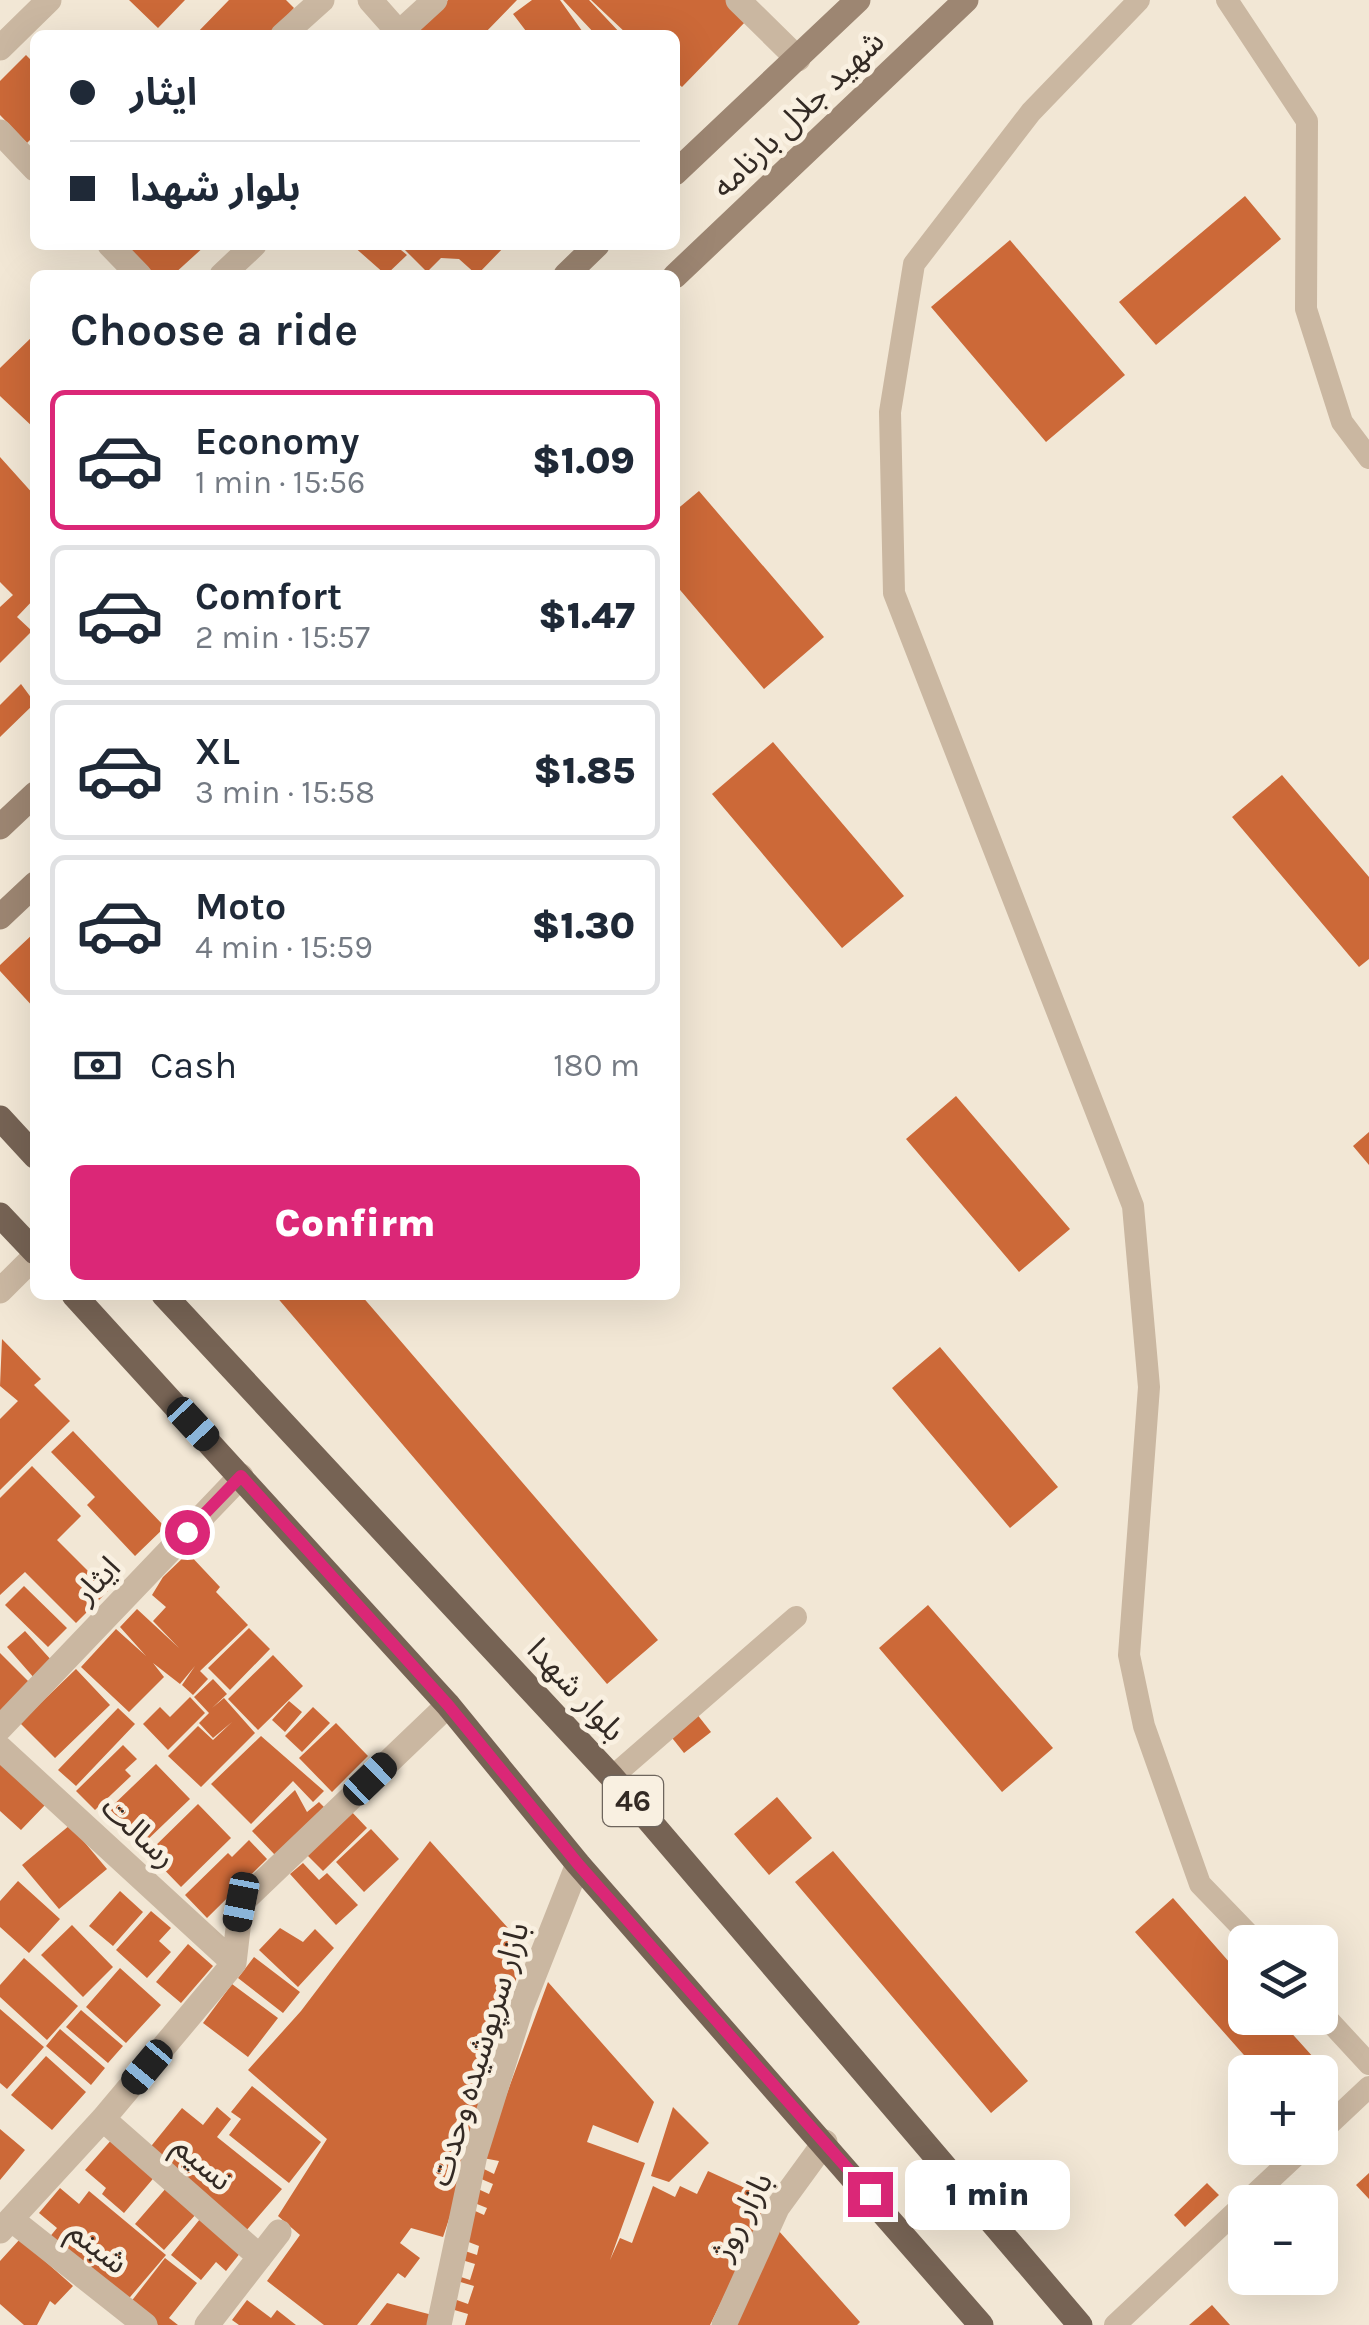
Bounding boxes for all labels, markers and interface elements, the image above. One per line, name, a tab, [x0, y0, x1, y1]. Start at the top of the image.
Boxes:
street label: شهید جلال بارنامه	[704, 23, 892, 205]
text: ایثار	[130, 70, 197, 115]
text: بلوار شهدا	[130, 166, 300, 211]
text: Choose a ride	[70, 304, 358, 356]
icon: car	[75, 415, 165, 505]
text: Economy	[195, 419, 359, 464]
text: $1.09	[532, 438, 635, 483]
text: 1 min · 15:56	[195, 464, 365, 501]
icon: car	[75, 570, 165, 660]
text: Comfort	[195, 574, 342, 619]
text: $1.47	[538, 593, 635, 638]
text: 2 min · 15:57	[195, 619, 370, 656]
icon: car	[75, 725, 165, 815]
text: XL	[195, 729, 240, 774]
text: $1.85	[534, 748, 635, 793]
text: 3 min · 15:58	[195, 774, 375, 811]
icon: car	[75, 880, 165, 970]
text: Moto	[195, 884, 286, 929]
text: $1.30	[532, 903, 635, 948]
text: 4 min · 15:59	[195, 929, 373, 966]
icon: cash	[70, 1038, 125, 1093]
text: Cash	[150, 1043, 237, 1088]
text: 180 m	[553, 1047, 640, 1084]
button: Confirm	[70, 1165, 640, 1280]
car	[162, 1392, 224, 1456]
route start	[165, 1510, 210, 1555]
street label: ایثار	[66, 1549, 128, 1612]
street label: بلوار شهدا	[519, 1631, 633, 1749]
car	[338, 1747, 402, 1811]
road number: 46	[603, 1776, 663, 1826]
street label: رسالت	[94, 1788, 184, 1876]
car	[221, 1870, 261, 1934]
street label: بازار سرپوشیده وحدت	[421, 1918, 538, 2191]
map controls	[1228, 1925, 1338, 2295]
button: layers	[1228, 1925, 1338, 2035]
car	[116, 2034, 178, 2100]
button: +	[1228, 2055, 1338, 2165]
street label: نسیم	[163, 2127, 240, 2202]
callout: 1 min	[905, 2159, 1070, 2229]
street label: بازار روژ	[703, 2166, 780, 2267]
route end	[848, 2172, 893, 2217]
text: 1 min	[946, 2176, 1029, 2213]
button: −	[1228, 2185, 1338, 2295]
street label: شبنم	[58, 2212, 135, 2286]

